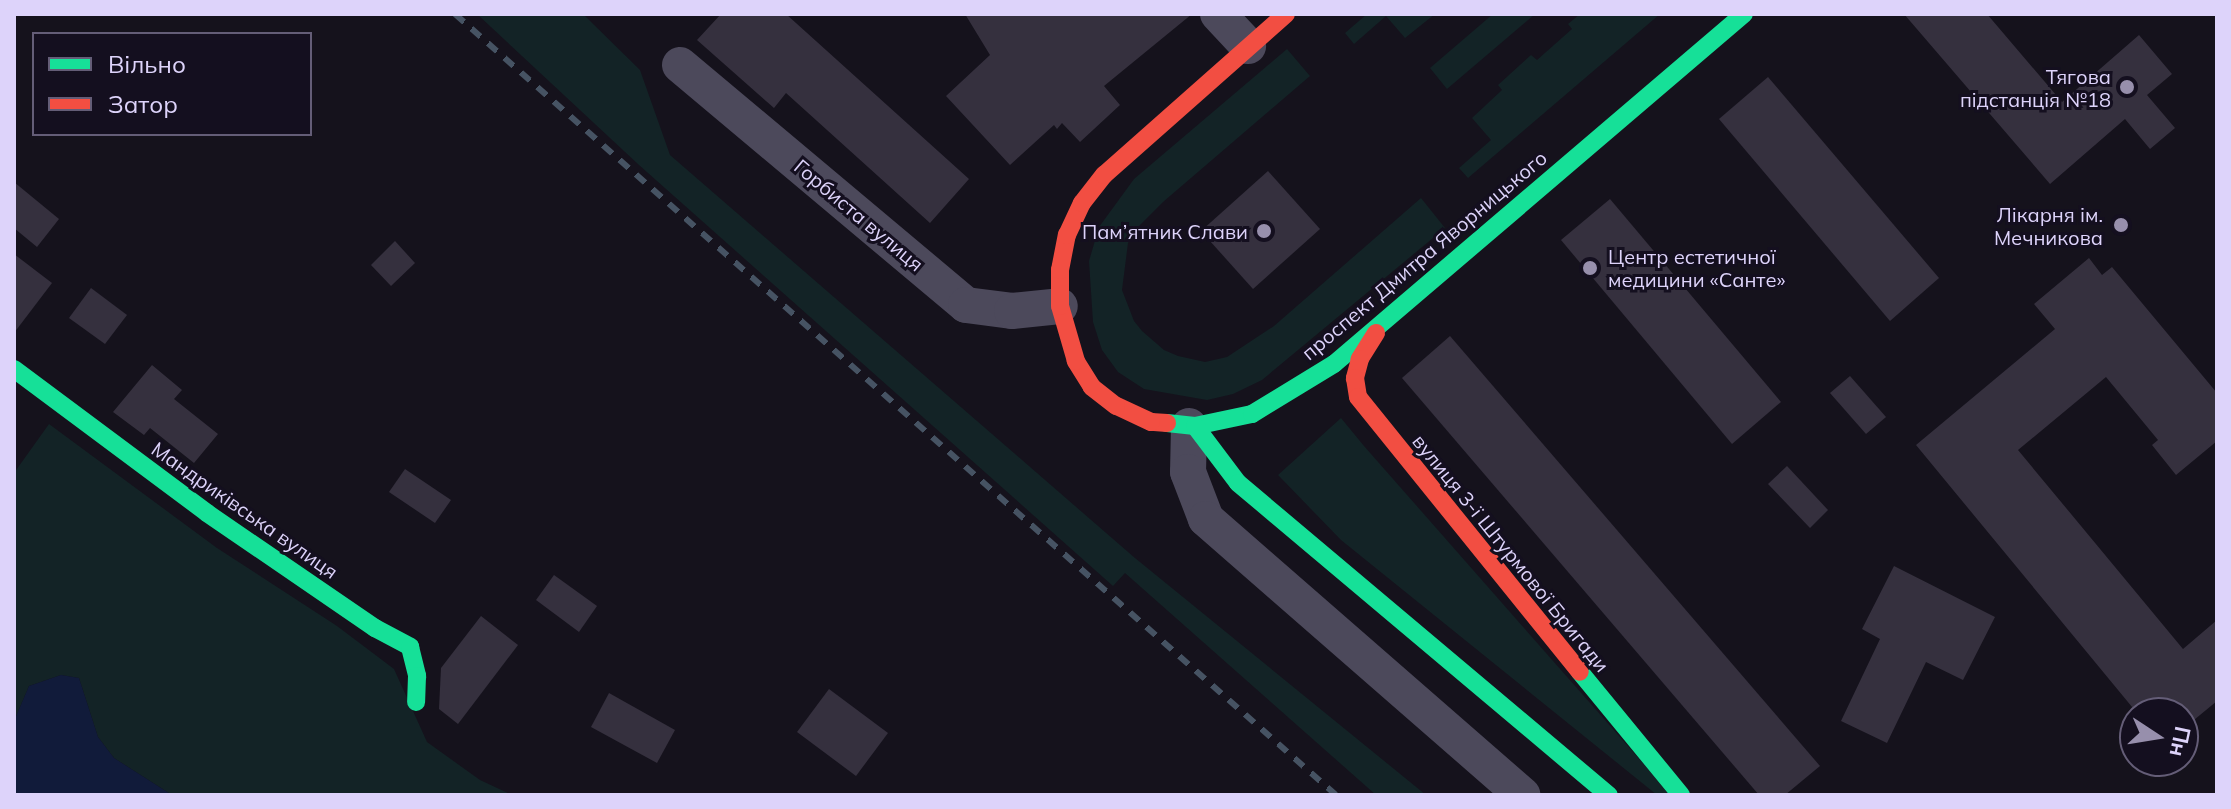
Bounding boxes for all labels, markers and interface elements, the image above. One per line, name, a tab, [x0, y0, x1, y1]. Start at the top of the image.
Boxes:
legend	[32, 32, 312, 136]
text: Вільно	[108, 49, 186, 79]
place label: Тягова пiдстанцiя №18	[1960, 64, 2111, 111]
marker: Тягова пiдстанцiя №18	[2118, 78, 2136, 96]
text: Затор	[108, 89, 178, 119]
street label: проспект Дмитра Яворницького	[1297, 145, 1551, 365]
street label: Горбиста вулиця	[790, 154, 928, 276]
place label: Лікарня ім. Мечникова	[1994, 202, 2103, 249]
marker: Лікарня ім. Мечникова	[2110, 214, 2132, 236]
place label: Пам’ятник Слави	[1082, 219, 1248, 243]
marker: Пам’ятник Слави	[1255, 222, 1273, 240]
place label: Центр естетичної медицини «Санте»	[1608, 244, 1785, 291]
marker: Центр естетичної медицини «Санте»	[1579, 257, 1601, 279]
street label: вулиця 3-ї Штурмової Бригади	[1408, 429, 1614, 677]
street label: Мандриківська вулиця	[147, 437, 343, 583]
north arrow	[2119, 697, 2199, 777]
text: Пн	[2164, 724, 2197, 759]

